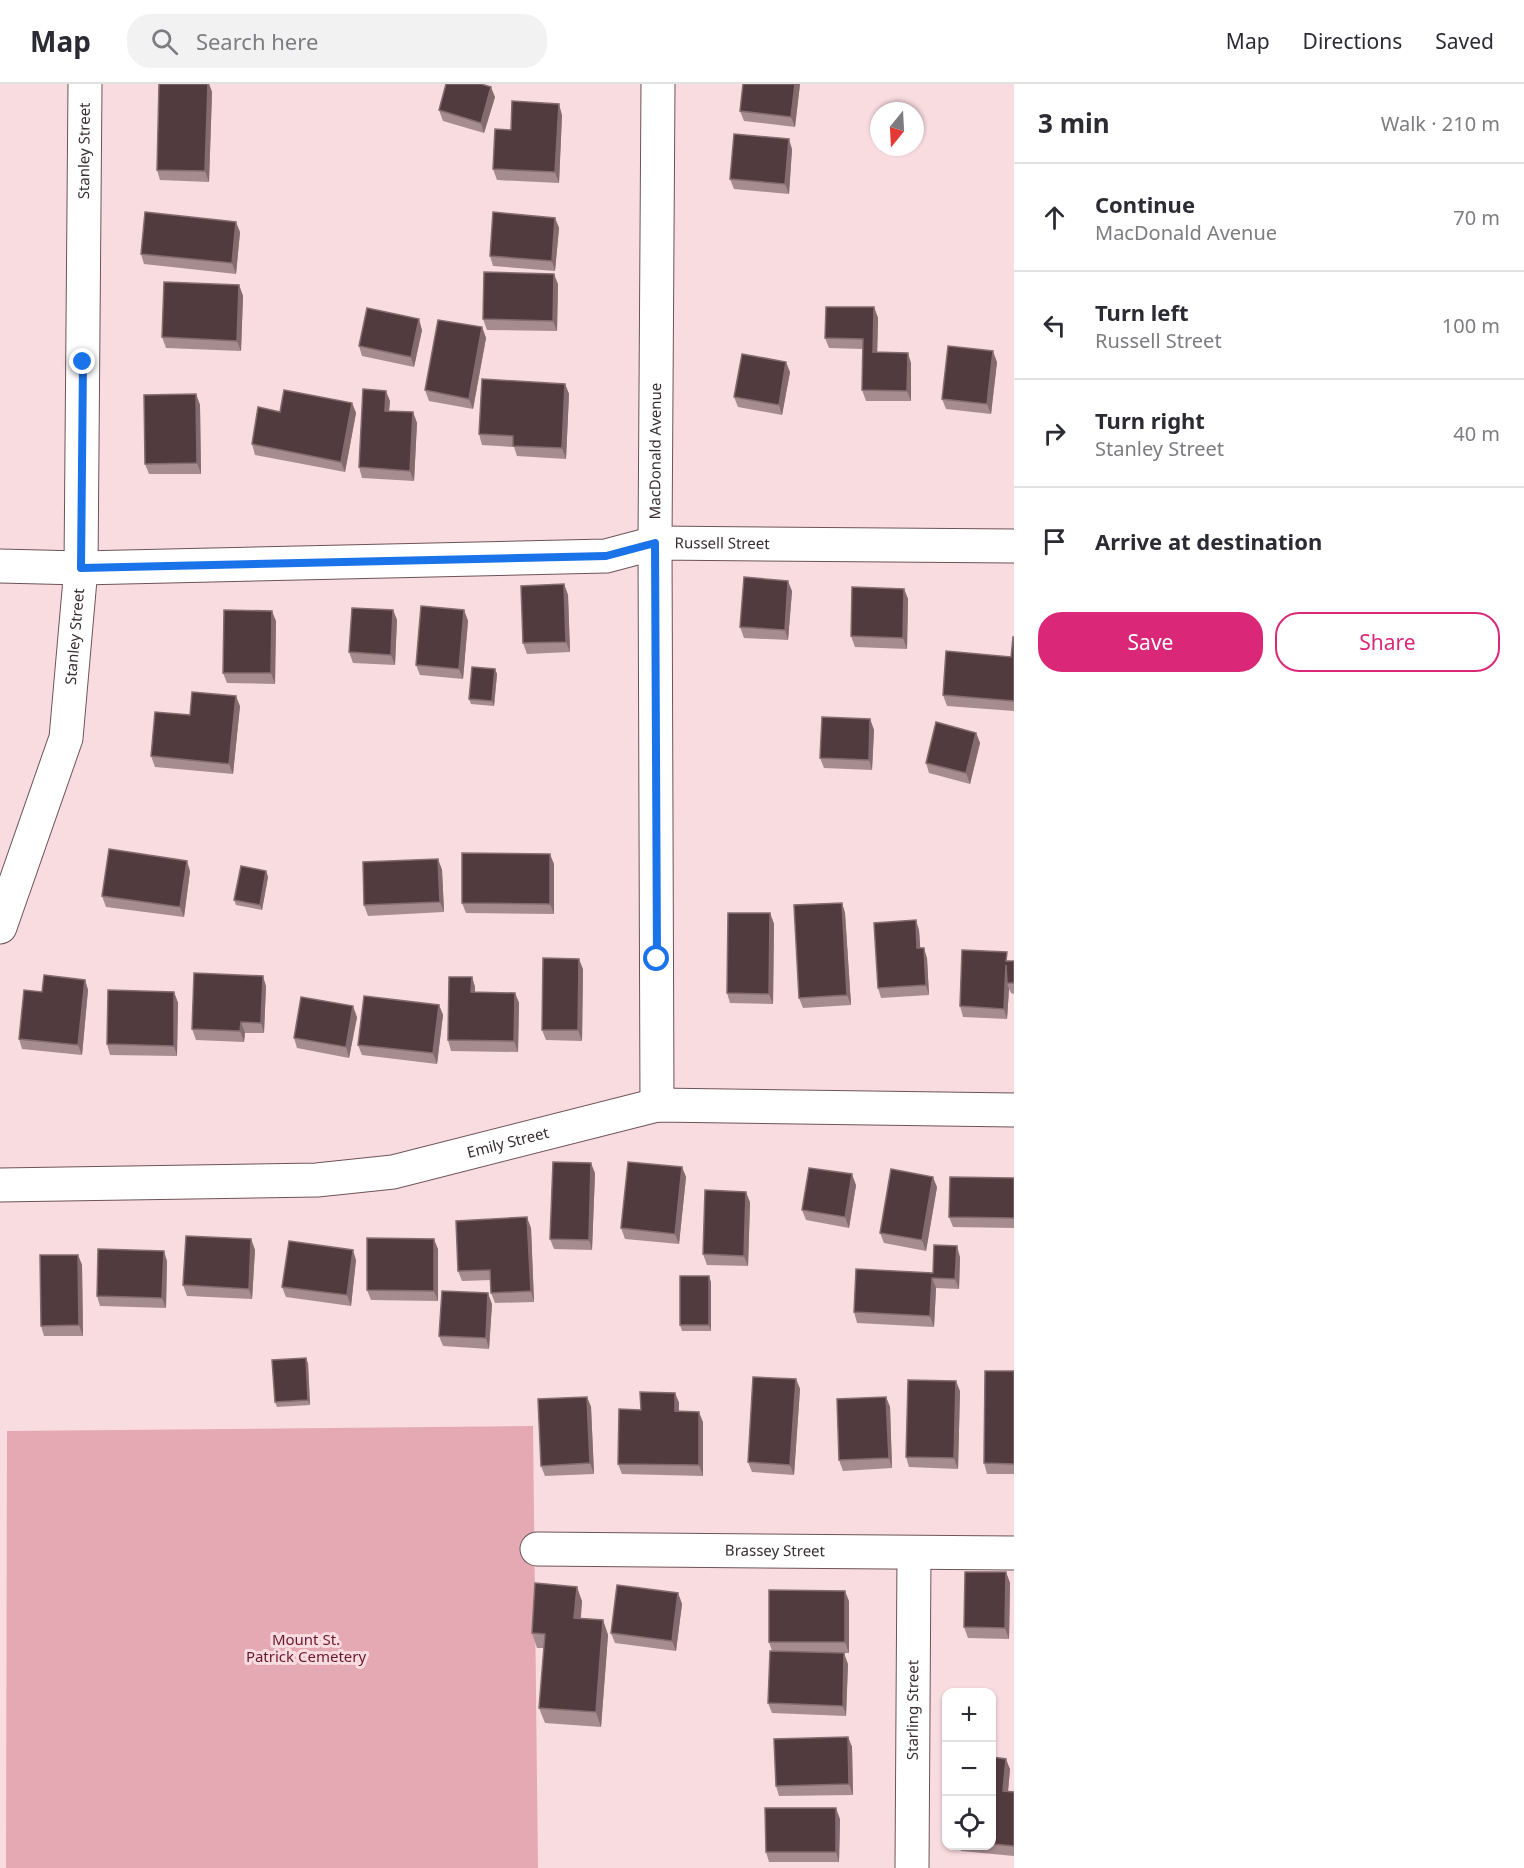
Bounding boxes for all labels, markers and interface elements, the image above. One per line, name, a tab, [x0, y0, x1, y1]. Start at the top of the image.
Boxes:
search box	[127, 14, 547, 68]
text: Map	[30, 22, 91, 60]
icon: search	[148, 25, 181, 58]
text: Search here	[196, 26, 318, 56]
text: Map	[1226, 27, 1270, 55]
text: Directions	[1303, 27, 1402, 55]
text: Saved	[1435, 27, 1494, 55]
street label: Stanley Street	[73, 102, 94, 199]
north arrow	[870, 102, 924, 156]
text: 3 min	[1038, 105, 1110, 141]
text: Walk · 210 m	[1381, 110, 1500, 137]
text: Continue	[1095, 189, 1195, 219]
icon: ahead	[1038, 201, 1071, 234]
text: 70 m	[1453, 204, 1500, 231]
text: MacDonald Avenue	[1095, 219, 1277, 246]
text: Turn left	[1095, 297, 1189, 327]
icon: left	[1038, 309, 1071, 342]
text: 100 m	[1442, 312, 1500, 339]
text: Russell Street	[1095, 327, 1222, 354]
route end	[69, 348, 95, 374]
street label: MacDonald Avenue	[644, 383, 665, 519]
text: Turn right	[1095, 405, 1205, 435]
icon: right	[1038, 417, 1071, 450]
text: 40 m	[1453, 420, 1500, 447]
text: Stanley Street	[1095, 435, 1224, 462]
icon: arrive	[1038, 525, 1071, 558]
text: Arrive at destination	[1095, 526, 1322, 556]
street label: Russell Street	[675, 532, 770, 553]
street label: Stanley Street	[60, 587, 88, 686]
button: Save	[1038, 612, 1263, 672]
button: Share	[1275, 612, 1500, 672]
route start	[643, 945, 669, 971]
street label: Emily Street	[465, 1122, 551, 1162]
street label: Brassey Street	[725, 1540, 826, 1560]
park label: Mount St. Patrick Cemetery	[246, 1629, 366, 1666]
street label: Starling Street	[902, 1659, 922, 1760]
map controls	[942, 1688, 996, 1850]
button: +	[942, 1688, 996, 1742]
button: −	[942, 1742, 996, 1796]
button: locate	[942, 1796, 996, 1850]

